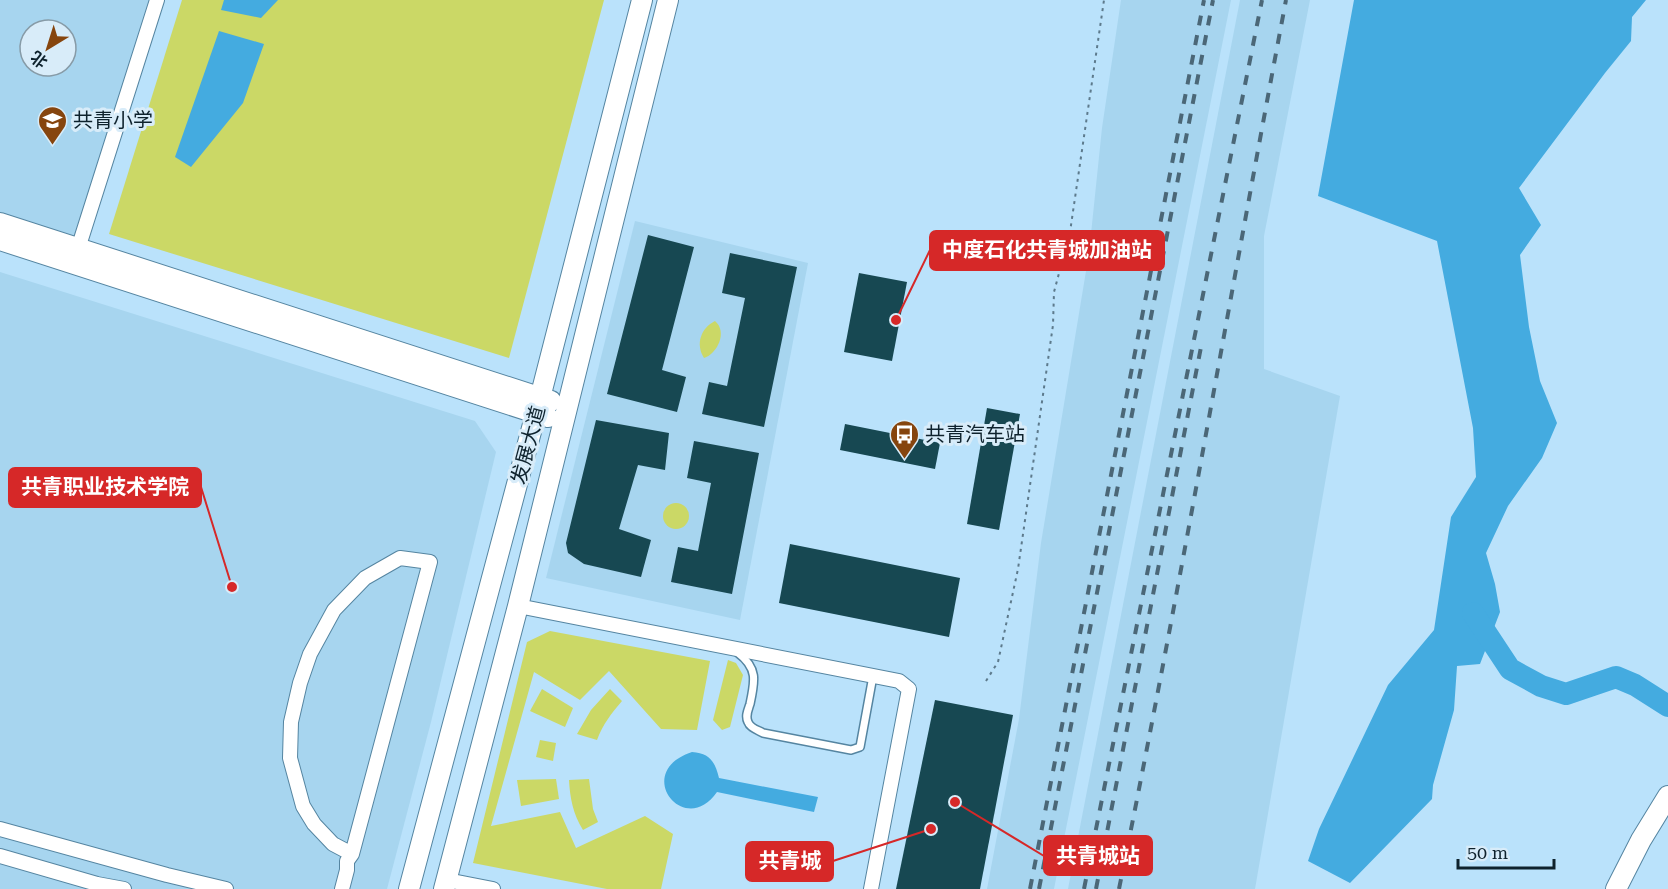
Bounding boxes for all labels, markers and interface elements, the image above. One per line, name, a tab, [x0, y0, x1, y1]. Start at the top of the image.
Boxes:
north arrow	[18, 18, 78, 78]
text: 北	[27, 47, 51, 72]
school or university icon: 共青小学	[36, 104, 68, 146]
place label: 共青小学	[73, 108, 153, 132]
callout: 中度石化共青城加油站	[930, 231, 1164, 270]
text: 中度石化共青城加油站	[942, 238, 1152, 262]
street label: 发展大道	[506, 403, 550, 487]
bus stop icon: 共青汽车站	[888, 418, 920, 460]
place label: 共青汽车站	[925, 422, 1025, 446]
callout: 共青职业技术学院	[9, 468, 201, 507]
text: 共青职业技术学院	[21, 475, 189, 499]
scale bar	[1458, 832, 1554, 870]
callout: 共青城站	[1044, 836, 1152, 875]
callout: 共青城	[746, 842, 833, 881]
text: 50 m	[1467, 842, 1508, 863]
text: 共青城站	[1056, 844, 1140, 868]
text: 共青城	[759, 849, 822, 873]

